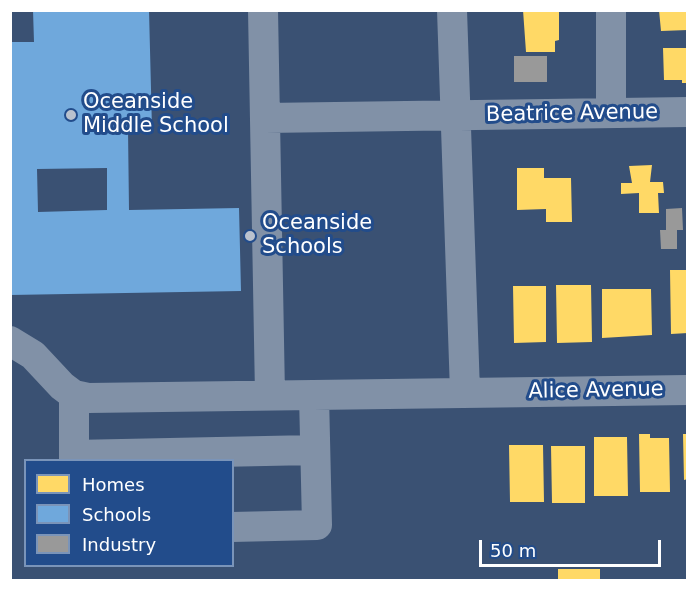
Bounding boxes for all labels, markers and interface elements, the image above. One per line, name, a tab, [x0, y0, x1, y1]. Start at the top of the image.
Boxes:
place label: Oceanside Middle School	[83, 90, 229, 140]
street label: Beatrice Avenue	[486, 100, 658, 128]
marker: Oceanside Middle School	[64, 108, 78, 122]
place label: Oceanside Schools	[262, 211, 372, 261]
marker: Oceanside Schools	[243, 229, 257, 243]
street label: Alice Avenue	[528, 377, 664, 405]
legend	[24, 459, 234, 567]
text: Homes	[82, 474, 145, 495]
text: Schools	[82, 504, 151, 525]
scale bar	[482, 528, 664, 566]
text: Industry	[82, 534, 156, 555]
text: 50 m	[490, 540, 536, 561]

